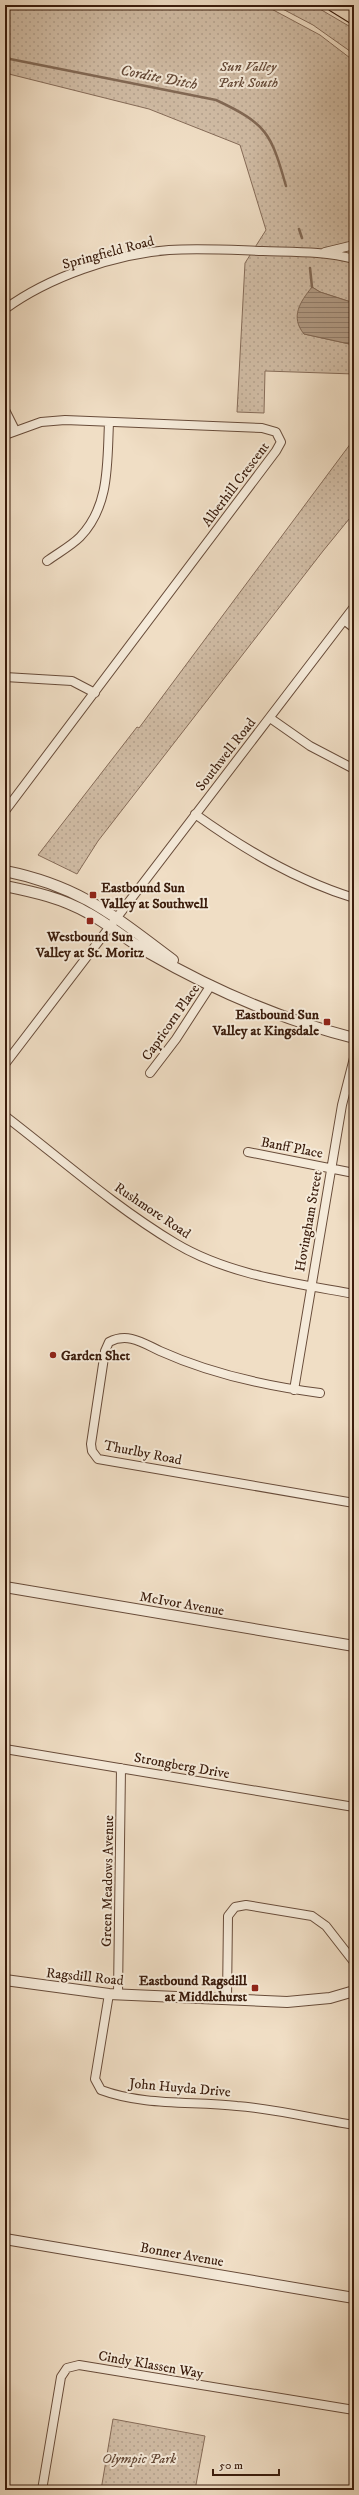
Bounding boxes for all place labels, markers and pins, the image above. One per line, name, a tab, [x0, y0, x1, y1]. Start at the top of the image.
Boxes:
place label: Eastbound Sun Valley at Southwell	[100, 879, 209, 913]
marker: Eastbound Sun Valley at Southwell	[88, 890, 98, 900]
marker: Westbound Sun Valley at St. Moritz	[85, 916, 95, 926]
place label: Westbound Sun Valley at St. Moritz	[35, 928, 145, 962]
place label: Eastbound Sun Valley at Kingsdale	[212, 1006, 320, 1040]
marker: Eastbound Sun Valley at Kingsdale	[322, 1017, 332, 1027]
place label: Garden Shet	[61, 1347, 130, 1365]
marker: Garden Shet	[48, 1350, 58, 1360]
place label: Eastbound Ragsdill at Middlehurst	[139, 1972, 248, 2006]
marker: Eastbound Ragsdill at Middlehurst	[250, 1983, 260, 1993]

